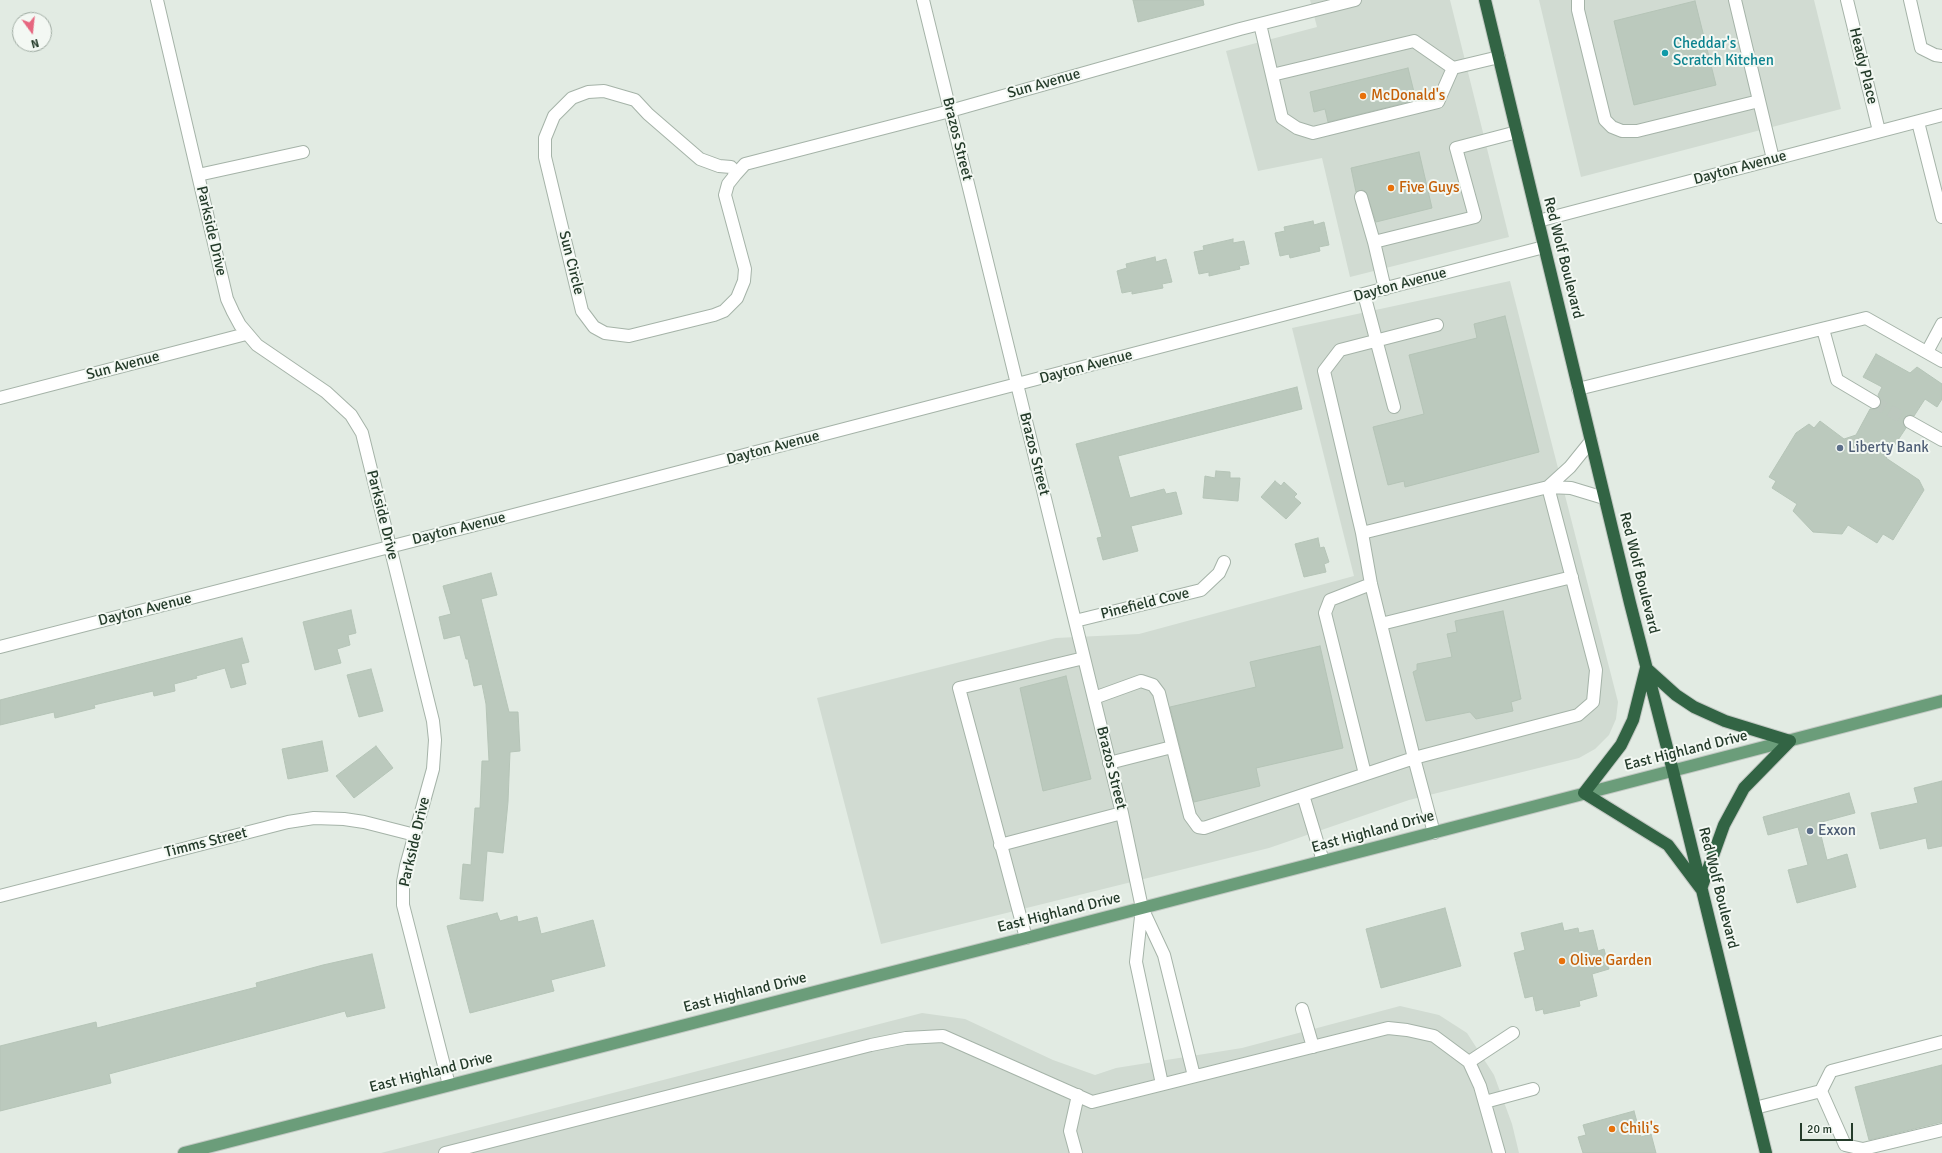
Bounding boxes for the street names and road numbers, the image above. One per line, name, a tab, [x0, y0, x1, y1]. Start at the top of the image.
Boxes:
street label: Heady Place	[1845, 26, 1881, 106]
street label: Sun Avenue	[1006, 65, 1082, 103]
street label: Brazos Street	[938, 96, 976, 182]
street label: Dayton Avenue	[1692, 147, 1788, 189]
street label: Parkside Drive	[192, 184, 230, 278]
street label: Red Wolf Boulevard	[1539, 195, 1587, 321]
street label: Sun Circle	[554, 229, 588, 297]
street label: Dayton Avenue	[1352, 264, 1448, 306]
street label: Dayton Avenue	[1038, 346, 1134, 388]
street label: Sun Avenue	[84, 348, 162, 384]
street label: Brazos Street	[1015, 411, 1053, 497]
street label: Dayton Avenue	[725, 427, 821, 469]
street label: Parkside Drive	[362, 468, 402, 562]
street label: Dayton Avenue	[410, 509, 508, 549]
street label: Red Wolf Boulevard	[1615, 510, 1663, 636]
street label: Pinefield Cove	[1099, 584, 1191, 624]
street label: Dayton Avenue	[96, 590, 194, 630]
street label: Brazos Street	[1092, 725, 1130, 811]
street label: East Highland Drive	[1623, 727, 1749, 775]
street label: Parkside Drive	[396, 795, 434, 889]
street label: East Highland Drive	[1310, 807, 1436, 857]
street label: Timms Street	[163, 824, 249, 862]
street label: Red Wolf Boulevard	[1694, 825, 1742, 951]
street label: East Highland Drive	[996, 889, 1122, 937]
street label: East Highland Drive	[682, 969, 808, 1017]
street label: East Highland Drive	[368, 1049, 494, 1097]

